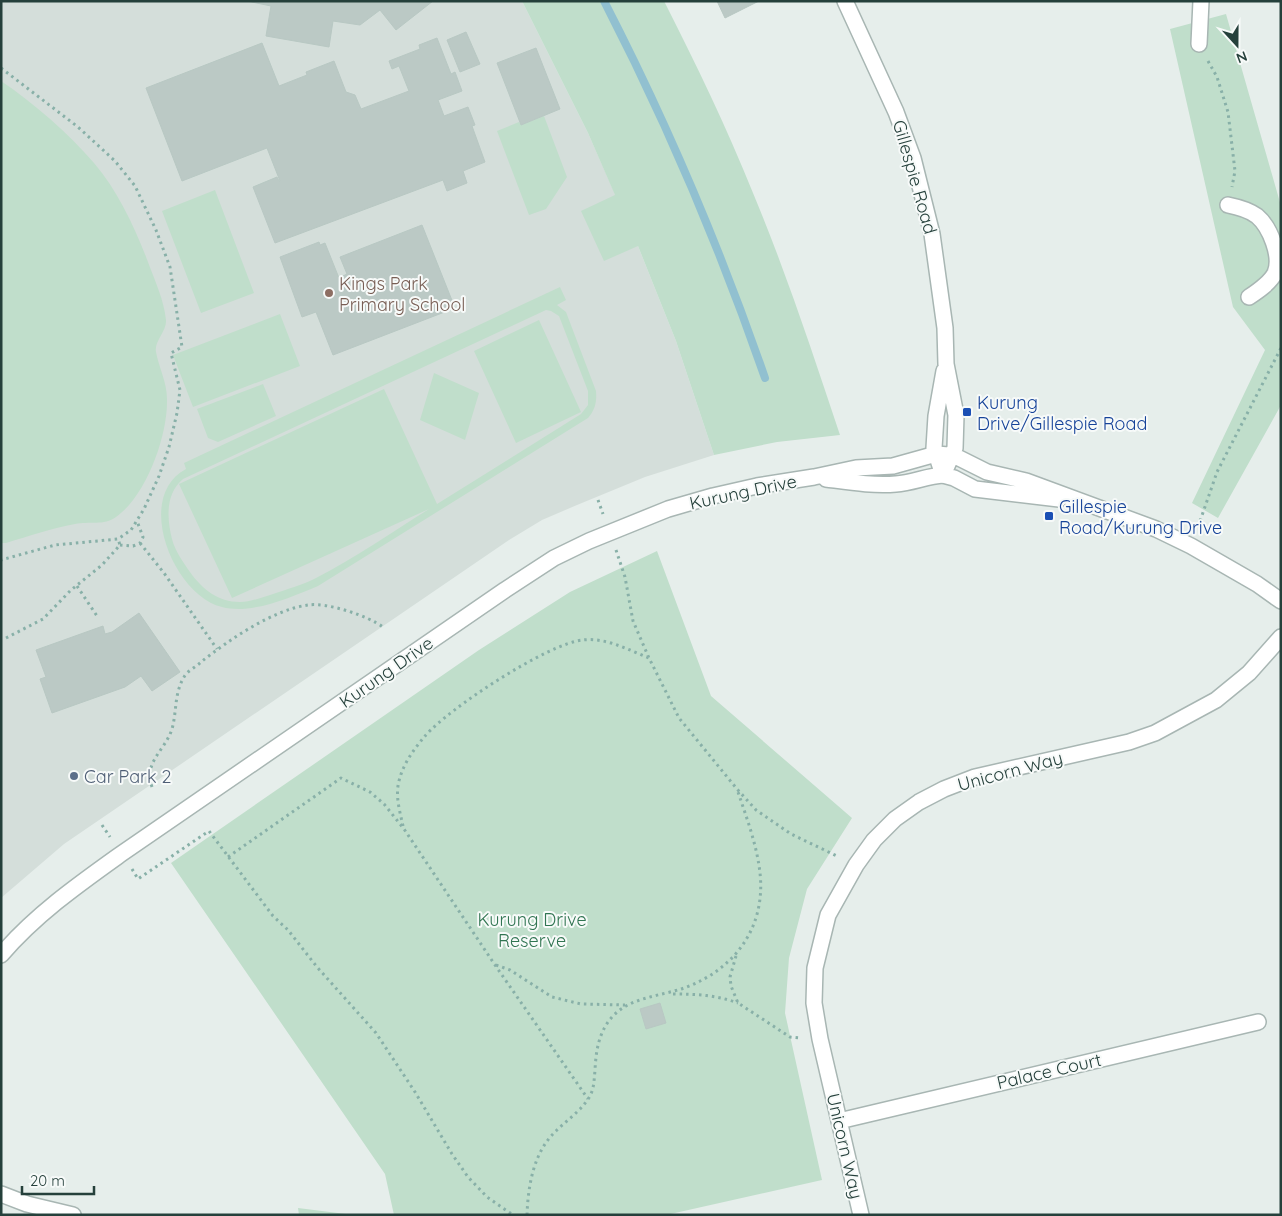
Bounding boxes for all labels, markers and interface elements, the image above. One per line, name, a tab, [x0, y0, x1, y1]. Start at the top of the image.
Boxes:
north arrow	[1212, 20, 1262, 70]
text: N	[1234, 47, 1250, 67]
street label: Gillespie Road	[888, 117, 942, 237]
place label: Kings Park Primary School	[339, 272, 465, 316]
marker: Kings Park Primary School	[323, 287, 335, 299]
place label: Kurung Drive/Gillespie Road	[977, 391, 1147, 435]
marker: Kurung Drive/Gillespie Road	[961, 406, 973, 418]
street label: Kurung Drive	[687, 469, 799, 515]
place label: Gillespie Road/Kurung Drive	[1059, 495, 1222, 539]
marker: Gillespie Road/Kurung Drive	[1043, 510, 1055, 522]
street label: Kurung Drive	[335, 631, 437, 713]
street label: Unicorn Way	[955, 746, 1065, 796]
place label: Car Park 2	[84, 765, 172, 788]
marker: Car Park 2	[68, 770, 80, 782]
park label: Kurung Drive Reserve	[477, 908, 587, 952]
street label: Palace Court	[994, 1048, 1104, 1094]
street label: Unicorn Way	[822, 1091, 868, 1201]
scale bar	[22, 1164, 95, 1196]
text: 20 m	[30, 1171, 65, 1190]

